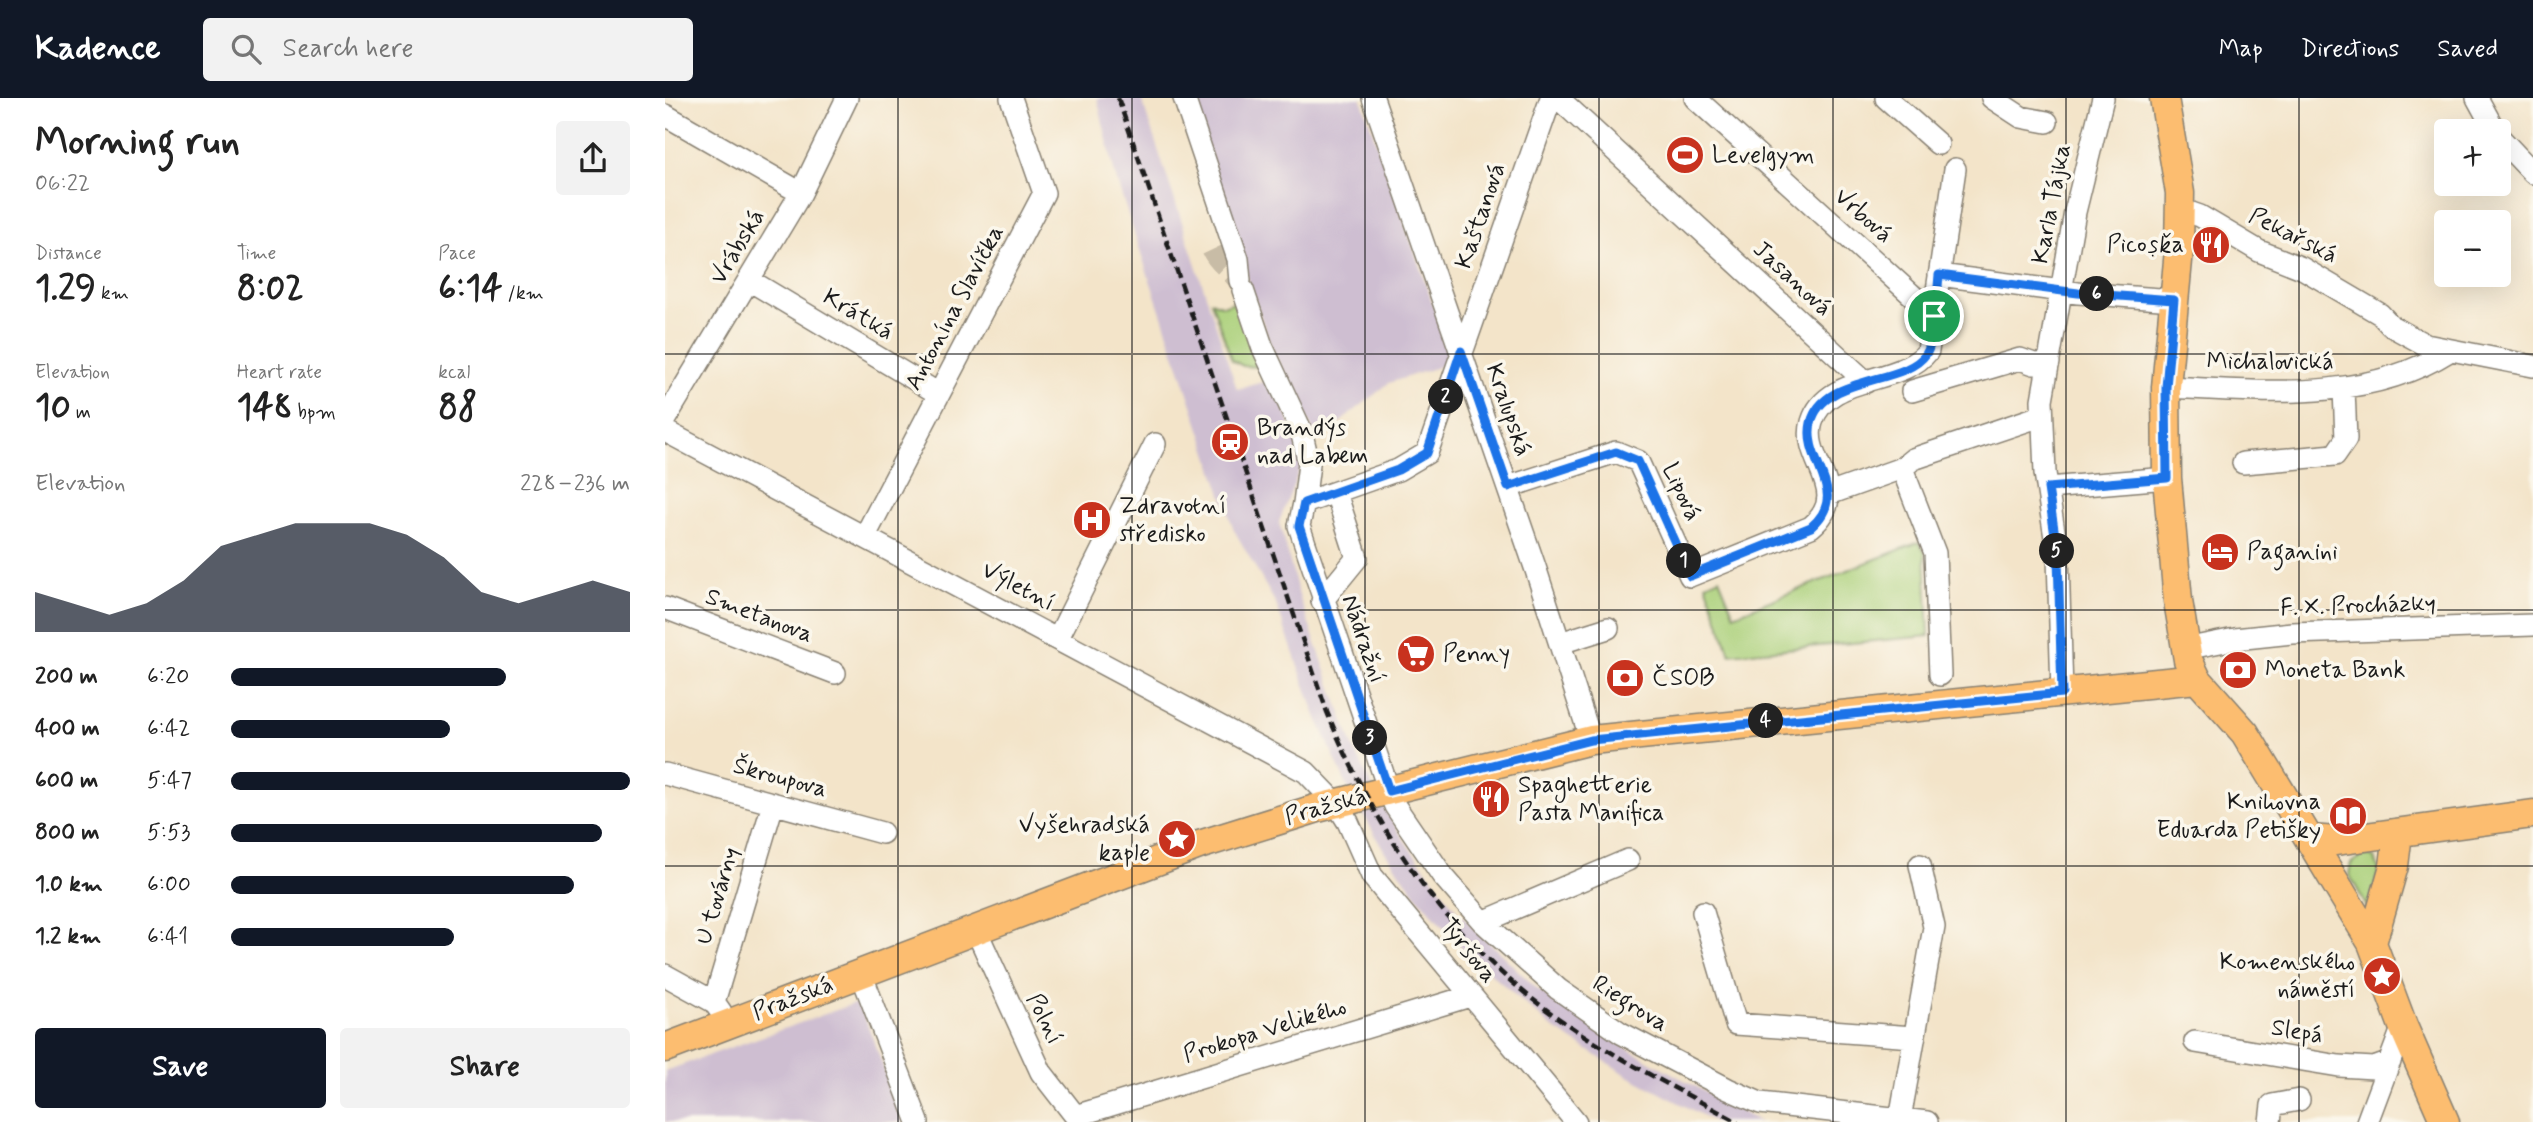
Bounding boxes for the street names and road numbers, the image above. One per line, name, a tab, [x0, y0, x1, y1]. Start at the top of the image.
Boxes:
street label: Karla Tájka	[2025, 141, 2079, 267]
street label: Kaštanová	[1448, 159, 1514, 273]
street label: Vrbová	[1827, 182, 1899, 250]
street label: Pekařská	[2243, 201, 2343, 271]
street label: Vrábská	[703, 204, 773, 290]
street label: Antonína Slavíčka	[898, 220, 1012, 396]
street label: Jasanová	[1746, 234, 1838, 324]
street label: Krátká	[817, 282, 899, 348]
street label: Michalovická	[2206, 347, 2334, 378]
street label: Kralupská	[1478, 360, 1538, 460]
street label: Lipová	[1654, 458, 1708, 526]
street label: Výletní	[976, 555, 1060, 619]
street label: Smetanova	[701, 581, 817, 651]
street label: F. X. Procházky	[2280, 588, 2436, 624]
street label: Nádražní	[1333, 591, 1393, 687]
street label: Škroupova	[730, 751, 830, 805]
street label: Pražská	[1281, 781, 1371, 833]
street label: U továrny	[689, 844, 747, 948]
street label: Tyršova	[1432, 912, 1504, 990]
street label: Pražská	[748, 969, 838, 1029]
street label: Riegrova	[1585, 969, 1674, 1042]
street label: Polní	[1018, 988, 1070, 1050]
street label: Prokopa Velikého	[1180, 991, 1350, 1071]
street label: Slepá	[2269, 1012, 2325, 1052]

